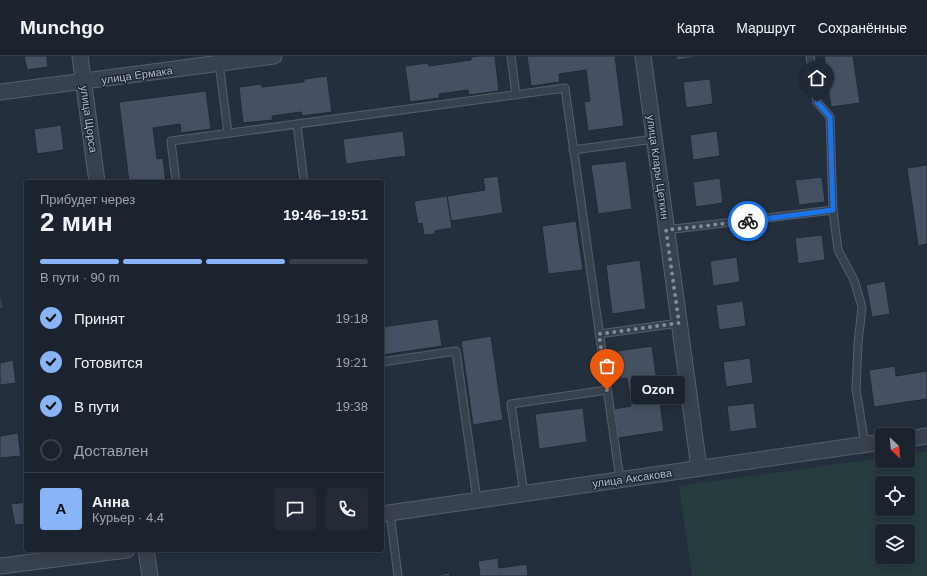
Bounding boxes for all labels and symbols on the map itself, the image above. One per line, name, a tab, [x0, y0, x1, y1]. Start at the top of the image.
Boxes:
pin	[800, 61, 834, 102]
street label: улица Ермака	[101, 64, 174, 86]
street label: улица Щорса	[78, 85, 100, 154]
street label: улица Клары Цеткин	[645, 114, 671, 220]
courier	[728, 201, 768, 241]
pin	[590, 349, 624, 390]
callout: Ozon	[631, 376, 685, 404]
north arrow	[875, 428, 915, 468]
street label: улица Аксакова	[592, 466, 673, 490]

